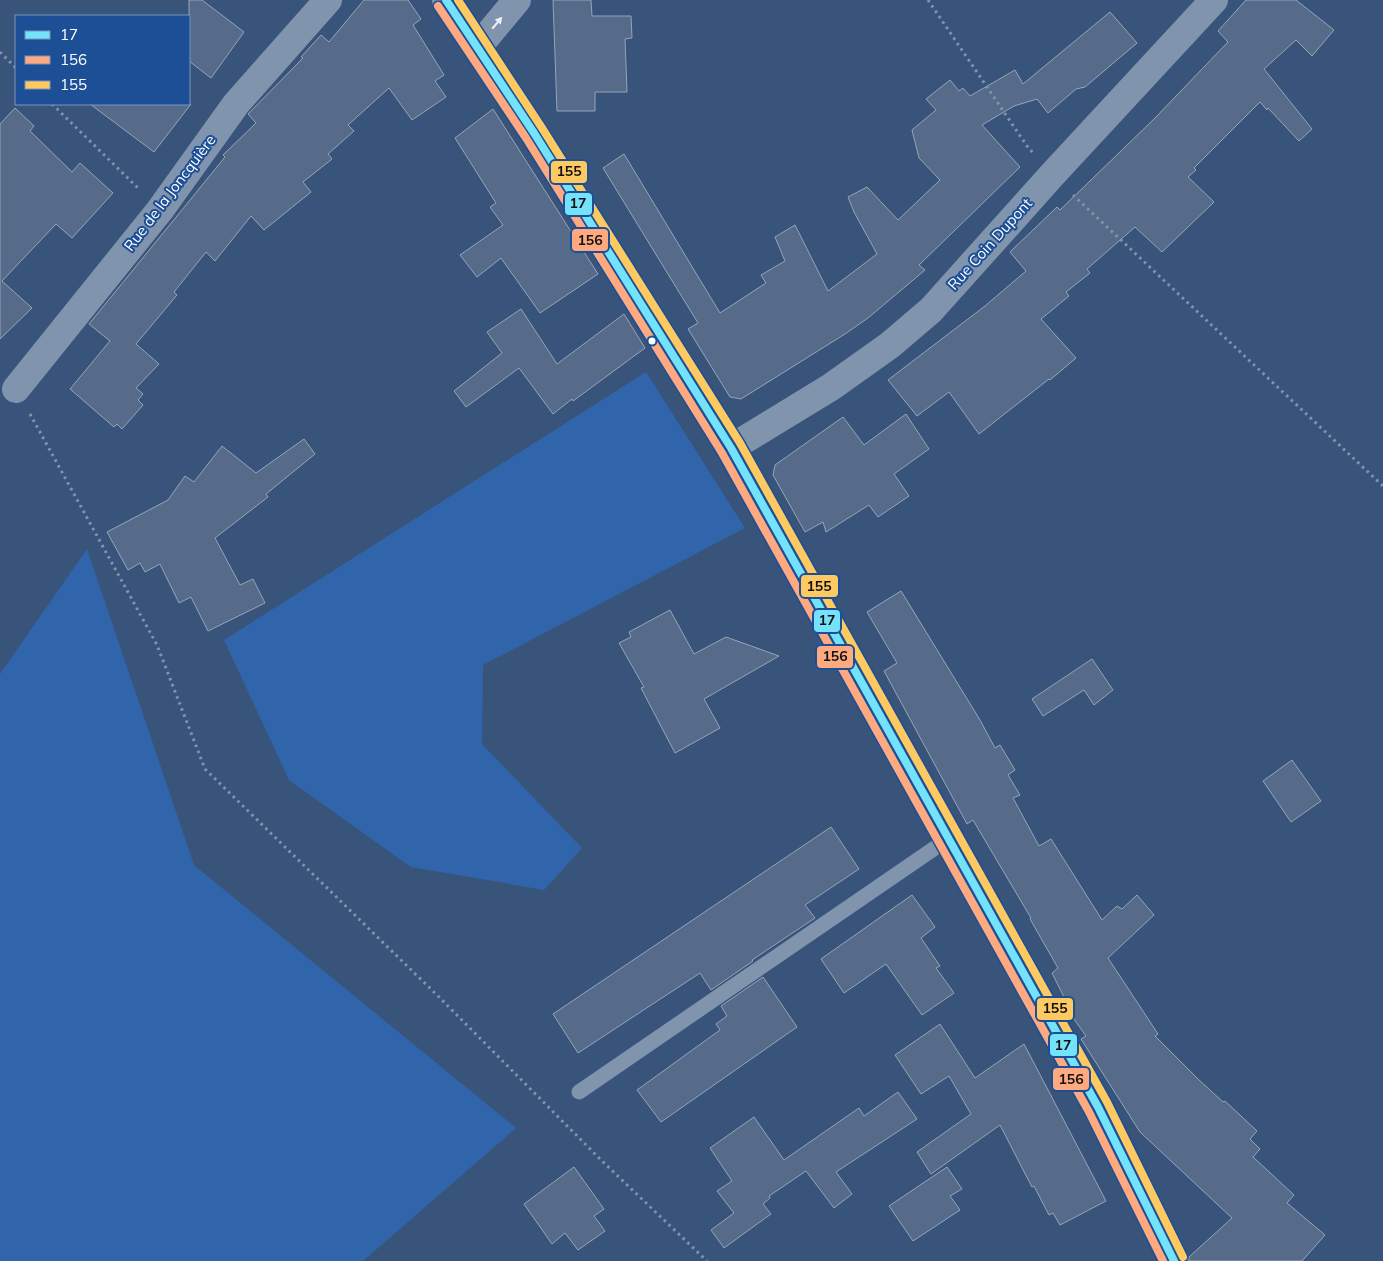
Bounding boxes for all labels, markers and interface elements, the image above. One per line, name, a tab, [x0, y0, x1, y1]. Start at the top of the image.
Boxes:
legend	[15, 15, 190, 105]
one-way arrow	[492, 17, 503, 30]
text: 17	[60, 25, 78, 44]
text: 156	[60, 50, 87, 69]
text: 155	[60, 75, 87, 94]
street label: Rue de la Joncquière	[120, 131, 220, 255]
line badge: 155	[550, 160, 588, 184]
text: 155	[556, 162, 582, 180]
line badge: 17	[564, 192, 593, 216]
text: 17	[570, 194, 586, 212]
street label: Rue Coin Dupont	[943, 194, 1036, 294]
line badge: 156	[571, 228, 609, 252]
text: 156	[577, 231, 603, 249]
unlabelled marker	[647, 336, 657, 346]
line badge: 155	[800, 574, 839, 598]
text: 155	[806, 577, 832, 595]
line badge: 17	[813, 609, 841, 633]
text: 17	[819, 611, 835, 629]
line badge: 156	[816, 645, 854, 669]
text: 156	[822, 647, 848, 665]
line badge: 155	[1036, 997, 1074, 1021]
text: 155	[1042, 999, 1068, 1017]
line badge: 17	[1049, 1033, 1078, 1057]
text: 17	[1055, 1036, 1071, 1054]
line badge: 156	[1052, 1067, 1090, 1091]
text: 156	[1058, 1070, 1084, 1088]

